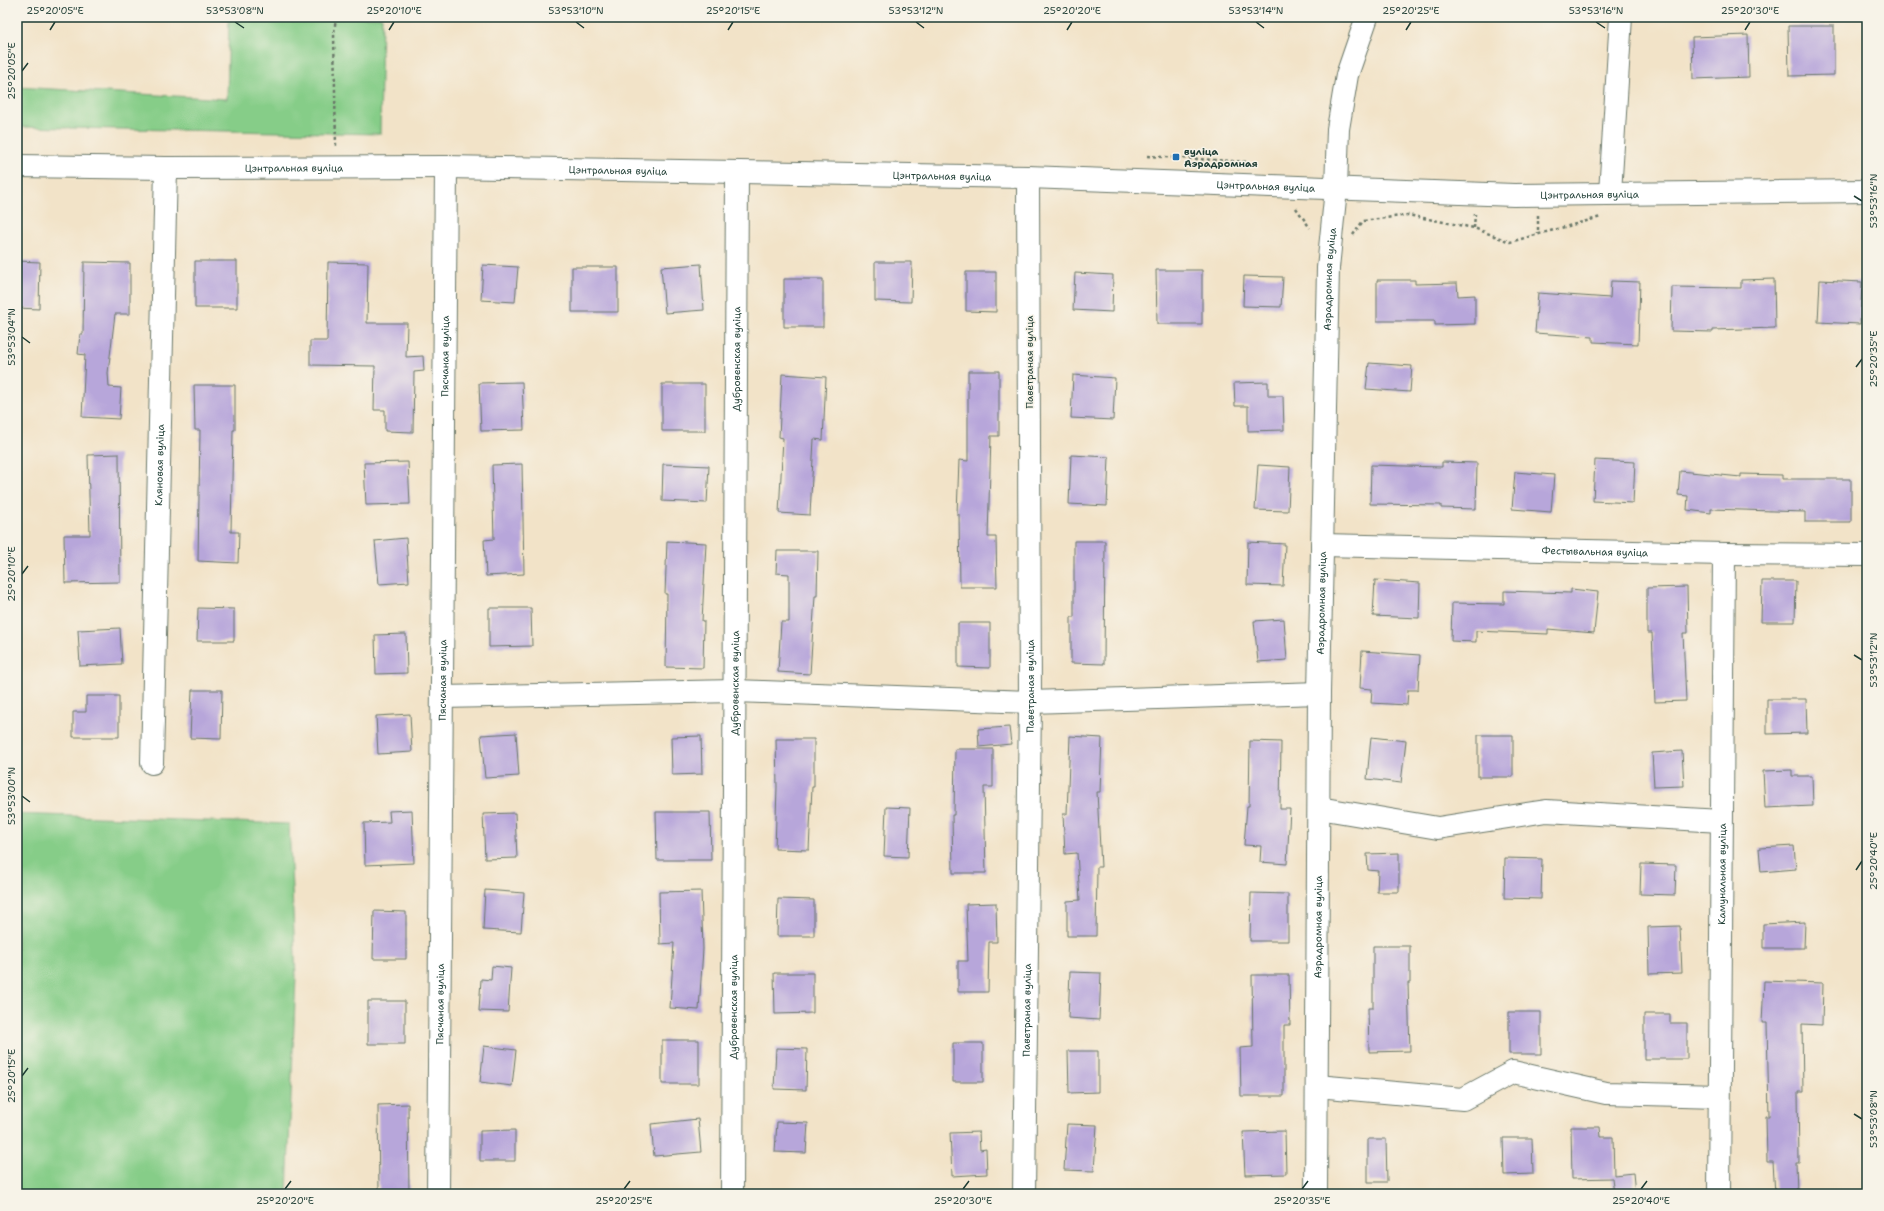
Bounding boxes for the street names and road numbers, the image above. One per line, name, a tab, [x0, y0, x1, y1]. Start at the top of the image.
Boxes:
street label: Цэнтральная вуліца	[245, 161, 344, 175]
street label: Цэнтральная вуліца	[569, 163, 668, 178]
street label: Цэнтральная вуліца	[892, 169, 992, 183]
street label: Цэнтральная вуліца	[1216, 178, 1316, 195]
street label: Цэнтральная вуліца	[1540, 188, 1640, 202]
street label: Аэрадромная вуліца	[1321, 226, 1339, 331]
street label: Дубровенская вуліца	[730, 306, 743, 411]
street label: Пясчаная вуліца	[438, 315, 452, 397]
street label: Паветраная вуліца	[1023, 315, 1036, 409]
street label: Кляновая вуліца	[152, 423, 167, 506]
street label: Фестывальная вуліца	[1542, 544, 1649, 559]
street label: Аэрадромная вуліца	[1314, 551, 1329, 655]
street label: Дубровенская вуліца	[728, 630, 742, 735]
street label: Пясчаная вуліца	[436, 639, 449, 721]
street label: Паветраная вуліца	[1024, 639, 1037, 733]
street label: Камунальная вуліца	[1715, 822, 1729, 925]
street label: Аэрадромная вуліца	[1311, 875, 1325, 979]
street label: Дубровенская вуліца	[727, 954, 740, 1059]
street label: Пясчаная вуліца	[433, 963, 447, 1045]
street label: Паветраная вуліца	[1020, 963, 1034, 1057]

